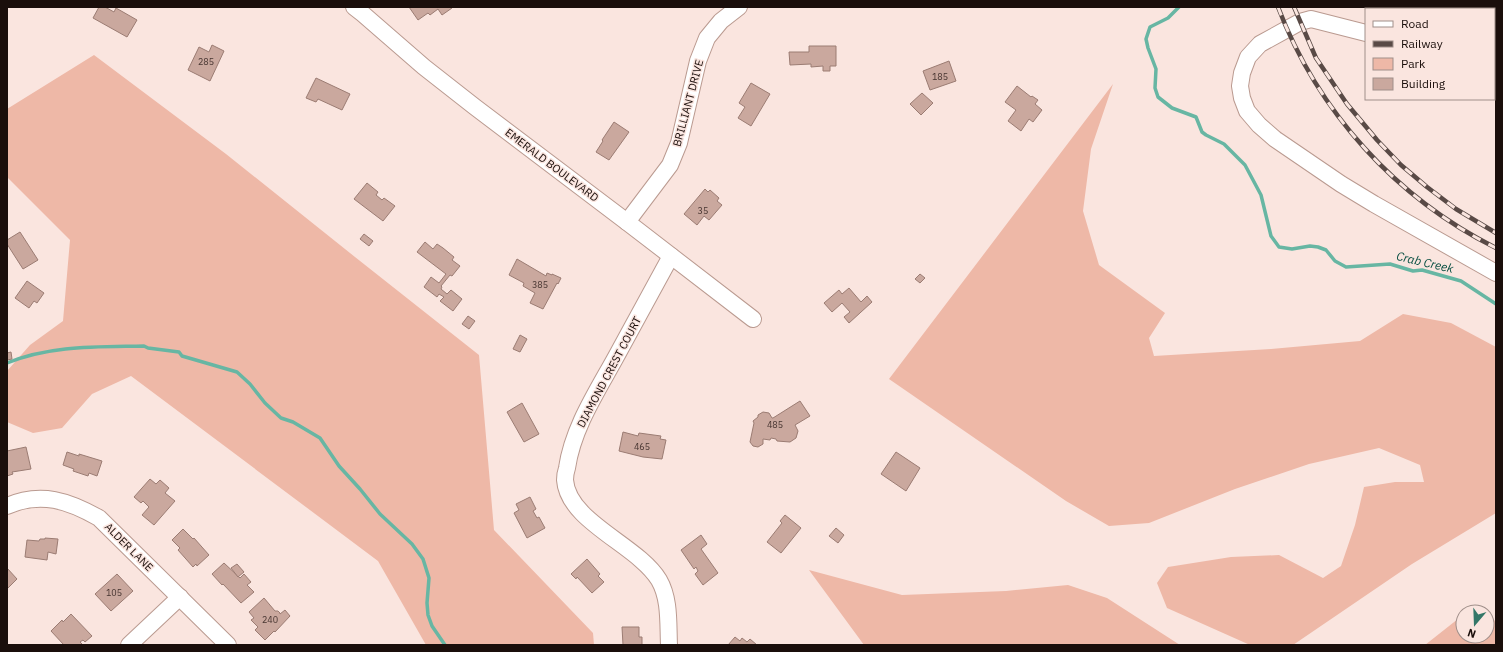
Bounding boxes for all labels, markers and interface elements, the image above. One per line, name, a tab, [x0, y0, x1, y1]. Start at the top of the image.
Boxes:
legend	[1365, 8, 1495, 100]
text: Road	[1401, 16, 1429, 31]
text: Railway	[1401, 36, 1443, 51]
house number: 285	[198, 56, 214, 67]
text: Park	[1401, 56, 1426, 71]
street label: BRILLIANT DRIVE	[670, 58, 706, 148]
house number: 185	[932, 71, 948, 82]
text: Building	[1401, 76, 1446, 91]
street label: EMERALD BOULEVARD	[503, 125, 601, 205]
house number: 35	[698, 205, 708, 216]
water label: Crab Creek	[1395, 248, 1456, 276]
house number: 385	[532, 279, 548, 290]
street label: DIAMOND CREST COURT	[574, 313, 645, 430]
house number: 485	[767, 419, 783, 430]
house number: 465	[634, 441, 650, 452]
street label: ALDER LANE	[102, 520, 156, 574]
house number: 105	[106, 587, 122, 598]
north arrow	[1455, 604, 1495, 644]
house number: 240	[262, 614, 278, 625]
text: N	[1466, 626, 1478, 641]

